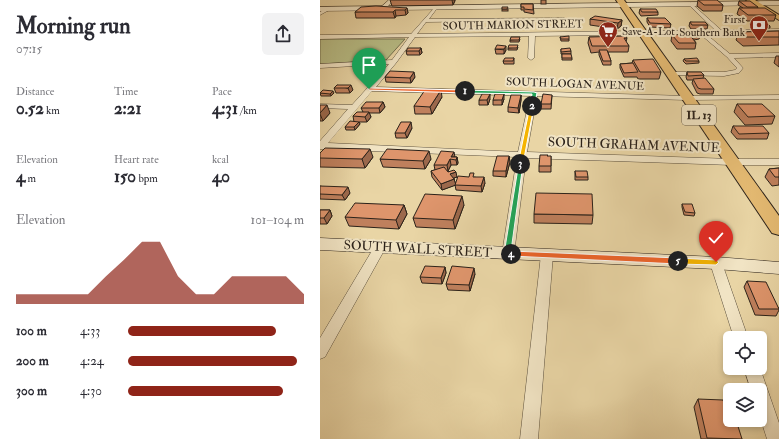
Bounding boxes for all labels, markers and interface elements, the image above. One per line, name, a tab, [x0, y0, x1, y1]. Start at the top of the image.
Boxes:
text: Morning run	[16, 12, 131, 40]
button: share	[262, 13, 304, 55]
place label: First Southern Bank	[679, 13, 746, 39]
bank icon: First Southern Bank	[748, 14, 770, 42]
street label: SOUTH MARION STREET	[443, 17, 584, 33]
supermarket icon: Save-A-Lot	[597, 20, 619, 48]
place label: Save-A-Lot	[622, 25, 675, 38]
text: 07:15	[16, 41, 42, 57]
pin	[352, 48, 386, 89]
icon: arrive	[358, 54, 380, 76]
street label: SOUTH LOGAN AVENUE	[506, 75, 644, 93]
pin: 1	[455, 81, 475, 101]
text: 1	[463, 84, 467, 97]
text: Distance	[16, 85, 54, 98]
text: Time	[114, 85, 138, 98]
text: Pace	[212, 85, 232, 98]
pin: 2	[522, 96, 542, 116]
text: 0.52	[16, 98, 44, 119]
text: 2:21	[114, 98, 142, 119]
text: 4:31	[212, 98, 238, 119]
text: 2	[529, 99, 535, 112]
text: km	[44, 104, 60, 117]
text: /km	[238, 104, 257, 117]
road number: IL 13	[682, 105, 716, 125]
street label: SOUTH GRAHAM AVENUE	[548, 134, 720, 156]
text: Elevation	[16, 153, 58, 166]
text: Heart rate	[114, 153, 159, 166]
text: kcal	[212, 153, 229, 166]
pin: 3	[510, 154, 530, 174]
text: 3	[518, 157, 522, 170]
text: 4	[16, 166, 25, 187]
text: 150	[114, 166, 136, 187]
text: 40	[212, 166, 230, 187]
text: m	[25, 172, 36, 185]
text: bpm	[136, 172, 158, 185]
text: Elevation	[16, 212, 66, 228]
text: 101–104 m	[251, 212, 304, 228]
pin	[699, 221, 733, 262]
icon: check	[705, 227, 727, 249]
street label: SOUTH WALL STREET	[343, 237, 493, 261]
pin: 4	[501, 244, 521, 264]
text: 4	[508, 247, 514, 260]
pin: 5	[668, 251, 688, 271]
text: 5	[676, 254, 680, 267]
text: 100 m	[16, 323, 47, 339]
text: 4:33	[80, 323, 100, 339]
map controls	[723, 331, 767, 427]
button: locate	[723, 331, 767, 375]
text: 200 m	[16, 353, 49, 369]
text: 4:24	[80, 353, 104, 369]
text: 300 m	[16, 383, 47, 399]
text: 4:30	[80, 383, 102, 399]
button: layers	[723, 383, 767, 427]

